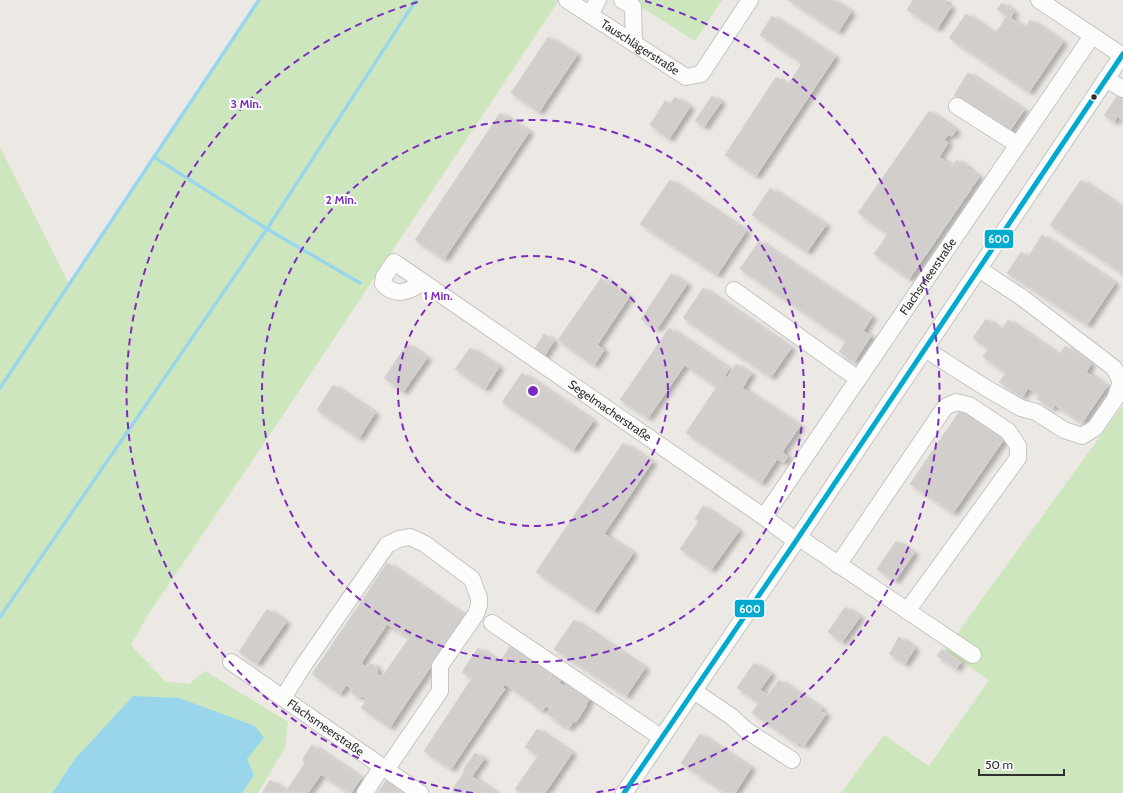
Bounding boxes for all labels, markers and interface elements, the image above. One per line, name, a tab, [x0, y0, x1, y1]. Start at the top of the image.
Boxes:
street label: Tauschlägerstraße	[598, 16, 682, 78]
unlabelled marker	[1089, 92, 1099, 102]
text: 3 Min.	[230, 96, 262, 111]
text: 2 Min.	[325, 192, 357, 207]
line badge: 600	[984, 229, 1014, 249]
text: 600	[988, 232, 1010, 246]
street label: Flachsmeerstraße	[896, 235, 959, 318]
text: 1 Min.	[423, 288, 453, 303]
street label: Segelmacherstraße	[566, 376, 655, 444]
centre of rings	[526, 384, 540, 398]
line badge: 600	[734, 599, 765, 618]
text: 600	[739, 602, 761, 616]
street label: Flachsmeerstraße	[285, 695, 367, 759]
scale bar	[979, 751, 1064, 777]
text: 50 m	[985, 757, 1013, 772]

